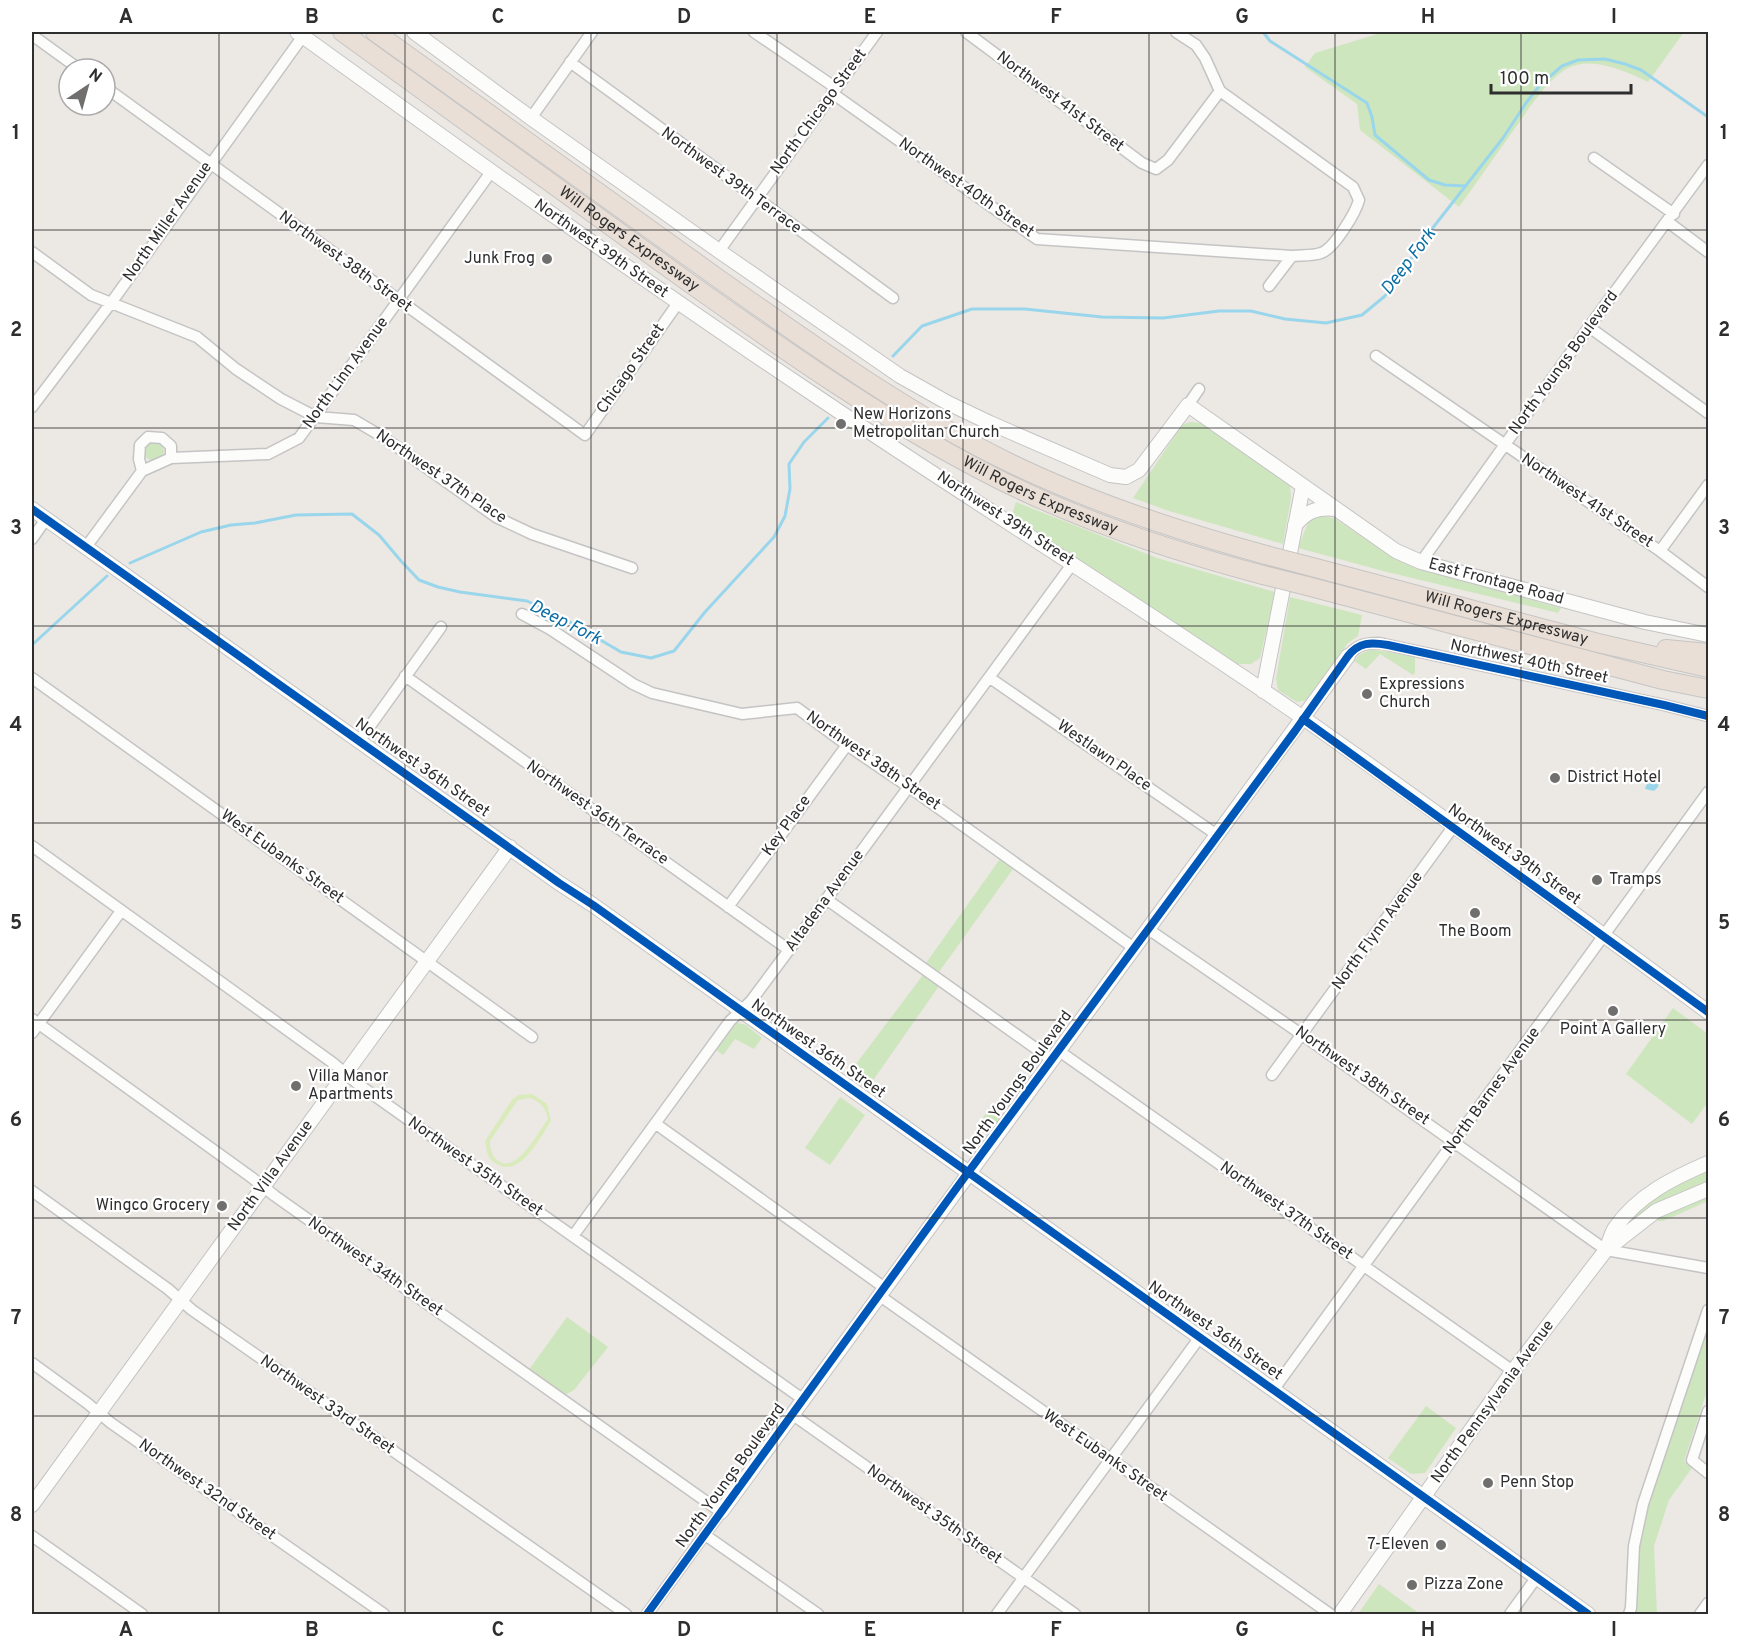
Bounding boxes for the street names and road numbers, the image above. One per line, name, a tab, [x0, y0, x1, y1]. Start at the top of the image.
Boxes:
street label: North Chicago Street	[767, 45, 871, 179]
street label: Northwest 41st Street	[992, 47, 1128, 157]
street label: Northwest 39th Terrace	[657, 123, 805, 239]
street label: Northwest 40th Street	[894, 134, 1038, 242]
street label: North Miller Avenue	[119, 158, 217, 286]
street label: Will Rogers Expressway	[555, 182, 703, 297]
street label: Northwest 39th Street	[530, 195, 672, 303]
street label: Northwest 38th Street	[274, 207, 416, 317]
street label: North Youngs Boulevard	[1505, 287, 1623, 439]
street label: North Linn Avenue	[299, 313, 393, 433]
street label: Chicago Street	[593, 320, 669, 418]
street label: Northwest 37th Place	[372, 426, 510, 528]
street label: Northwest 41st Street	[1517, 449, 1657, 553]
street label: Will Rogers Expressway	[959, 452, 1121, 540]
street label: Northwest 39th Street	[933, 467, 1077, 571]
street label: East Frontage Road	[1426, 554, 1566, 610]
street label: Will Rogers Expressway	[1422, 587, 1590, 650]
street label: Northwest 40th Street	[1448, 635, 1610, 689]
street label: Northwest 38th Street	[802, 707, 944, 815]
street label: Northwest 36th Street	[351, 714, 493, 822]
street label: Westlawn Place	[1053, 716, 1155, 796]
street label: Northwest 36th Terrace	[522, 756, 672, 870]
street label: Key Place	[758, 792, 816, 860]
street label: Northwest 39th Street	[1444, 800, 1584, 910]
street label: West Eubanks Street	[216, 806, 348, 908]
street label: Altadena Avenue	[781, 846, 869, 956]
street label: North Flynn Avenue	[1328, 868, 1428, 994]
street label: Northwest 36th Street	[747, 995, 889, 1103]
street label: North Youngs Boulevard	[959, 1007, 1077, 1159]
street label: Northwest 38th Street	[1291, 1022, 1433, 1130]
street label: North Barnes Avenue	[1439, 1023, 1545, 1159]
street label: Northwest 35th Street	[404, 1113, 546, 1221]
street label: North Villa Avenue	[224, 1117, 318, 1235]
street label: Northwest 37th Street	[1216, 1157, 1356, 1265]
street label: Northwest 34th Street	[304, 1213, 446, 1321]
street label: Northwest 36th Street	[1144, 1277, 1286, 1385]
street label: North Pennsylvania Avenue	[1427, 1317, 1559, 1487]
street label: Northwest 33rd Street	[256, 1351, 398, 1459]
street label: North Youngs Boulevard	[672, 1400, 790, 1552]
street label: West Eubanks Street	[1039, 1405, 1171, 1507]
street label: Northwest 32nd Street	[134, 1435, 280, 1545]
street label: Northwest 35th Street	[863, 1461, 1005, 1569]

